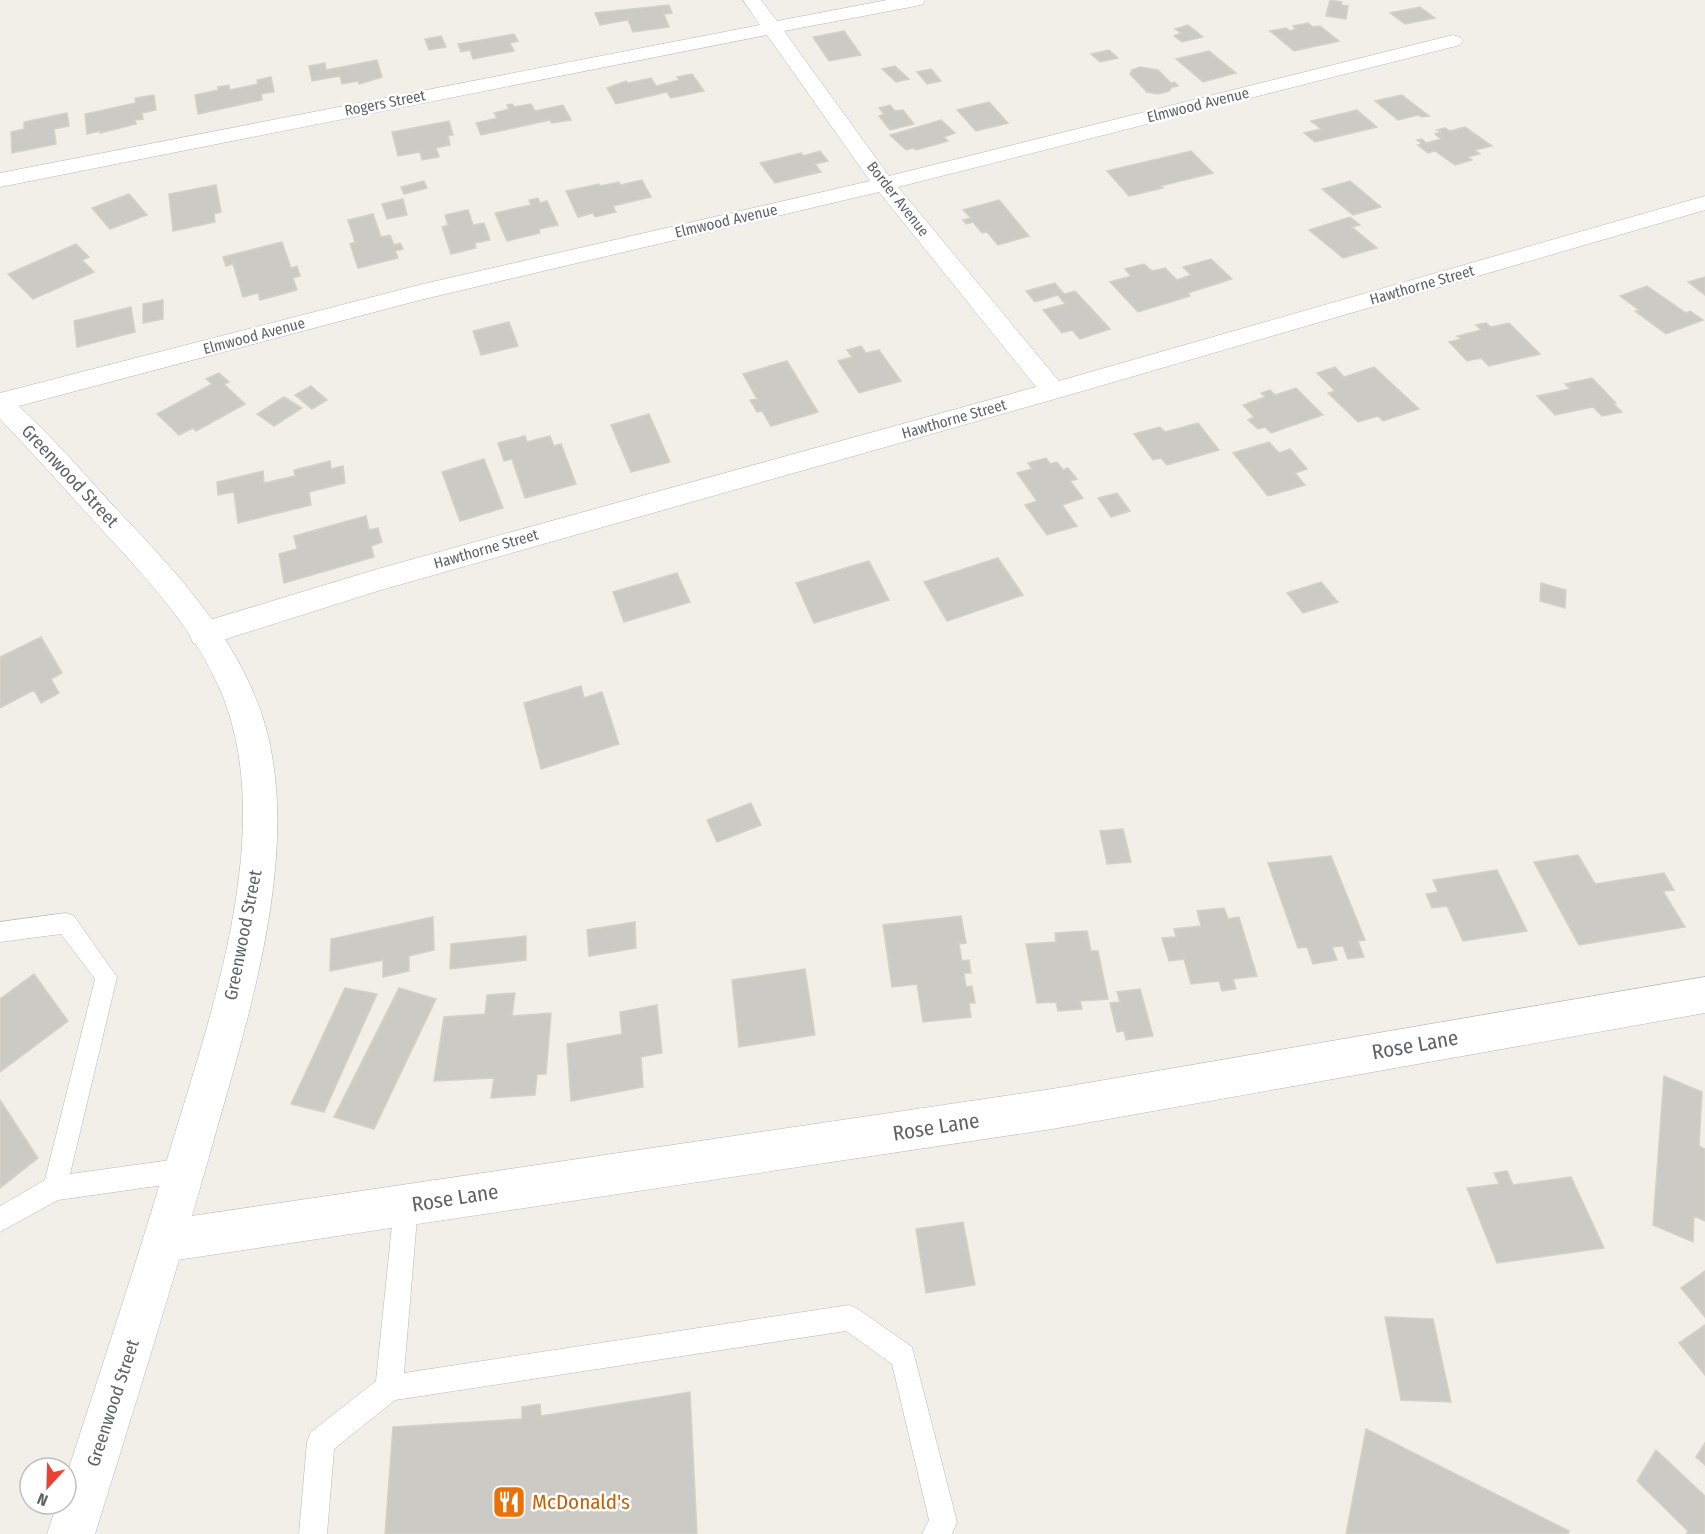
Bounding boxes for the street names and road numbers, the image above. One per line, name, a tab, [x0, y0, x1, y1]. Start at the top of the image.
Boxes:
street label: Elmwood Avenue	[1145, 84, 1251, 126]
street label: Rogers Street	[343, 86, 427, 120]
street label: Border Avenue	[863, 158, 933, 240]
street label: Elmwood Avenue	[673, 200, 779, 242]
street label: Hawthorne Street	[1368, 261, 1476, 309]
street label: Elmwood Avenue	[201, 314, 307, 358]
street label: Hawthorne Street	[900, 395, 1008, 443]
street label: Greenwood Street	[17, 420, 123, 532]
street label: Hawthorne Street	[432, 525, 540, 573]
street label: Greenwood Street	[220, 868, 266, 1002]
street label: Rose Lane	[1370, 1025, 1460, 1065]
street label: Rose Lane	[891, 1107, 981, 1147]
street label: Rose Lane	[410, 1178, 500, 1218]
street label: Greenwood Street	[82, 1337, 144, 1469]

